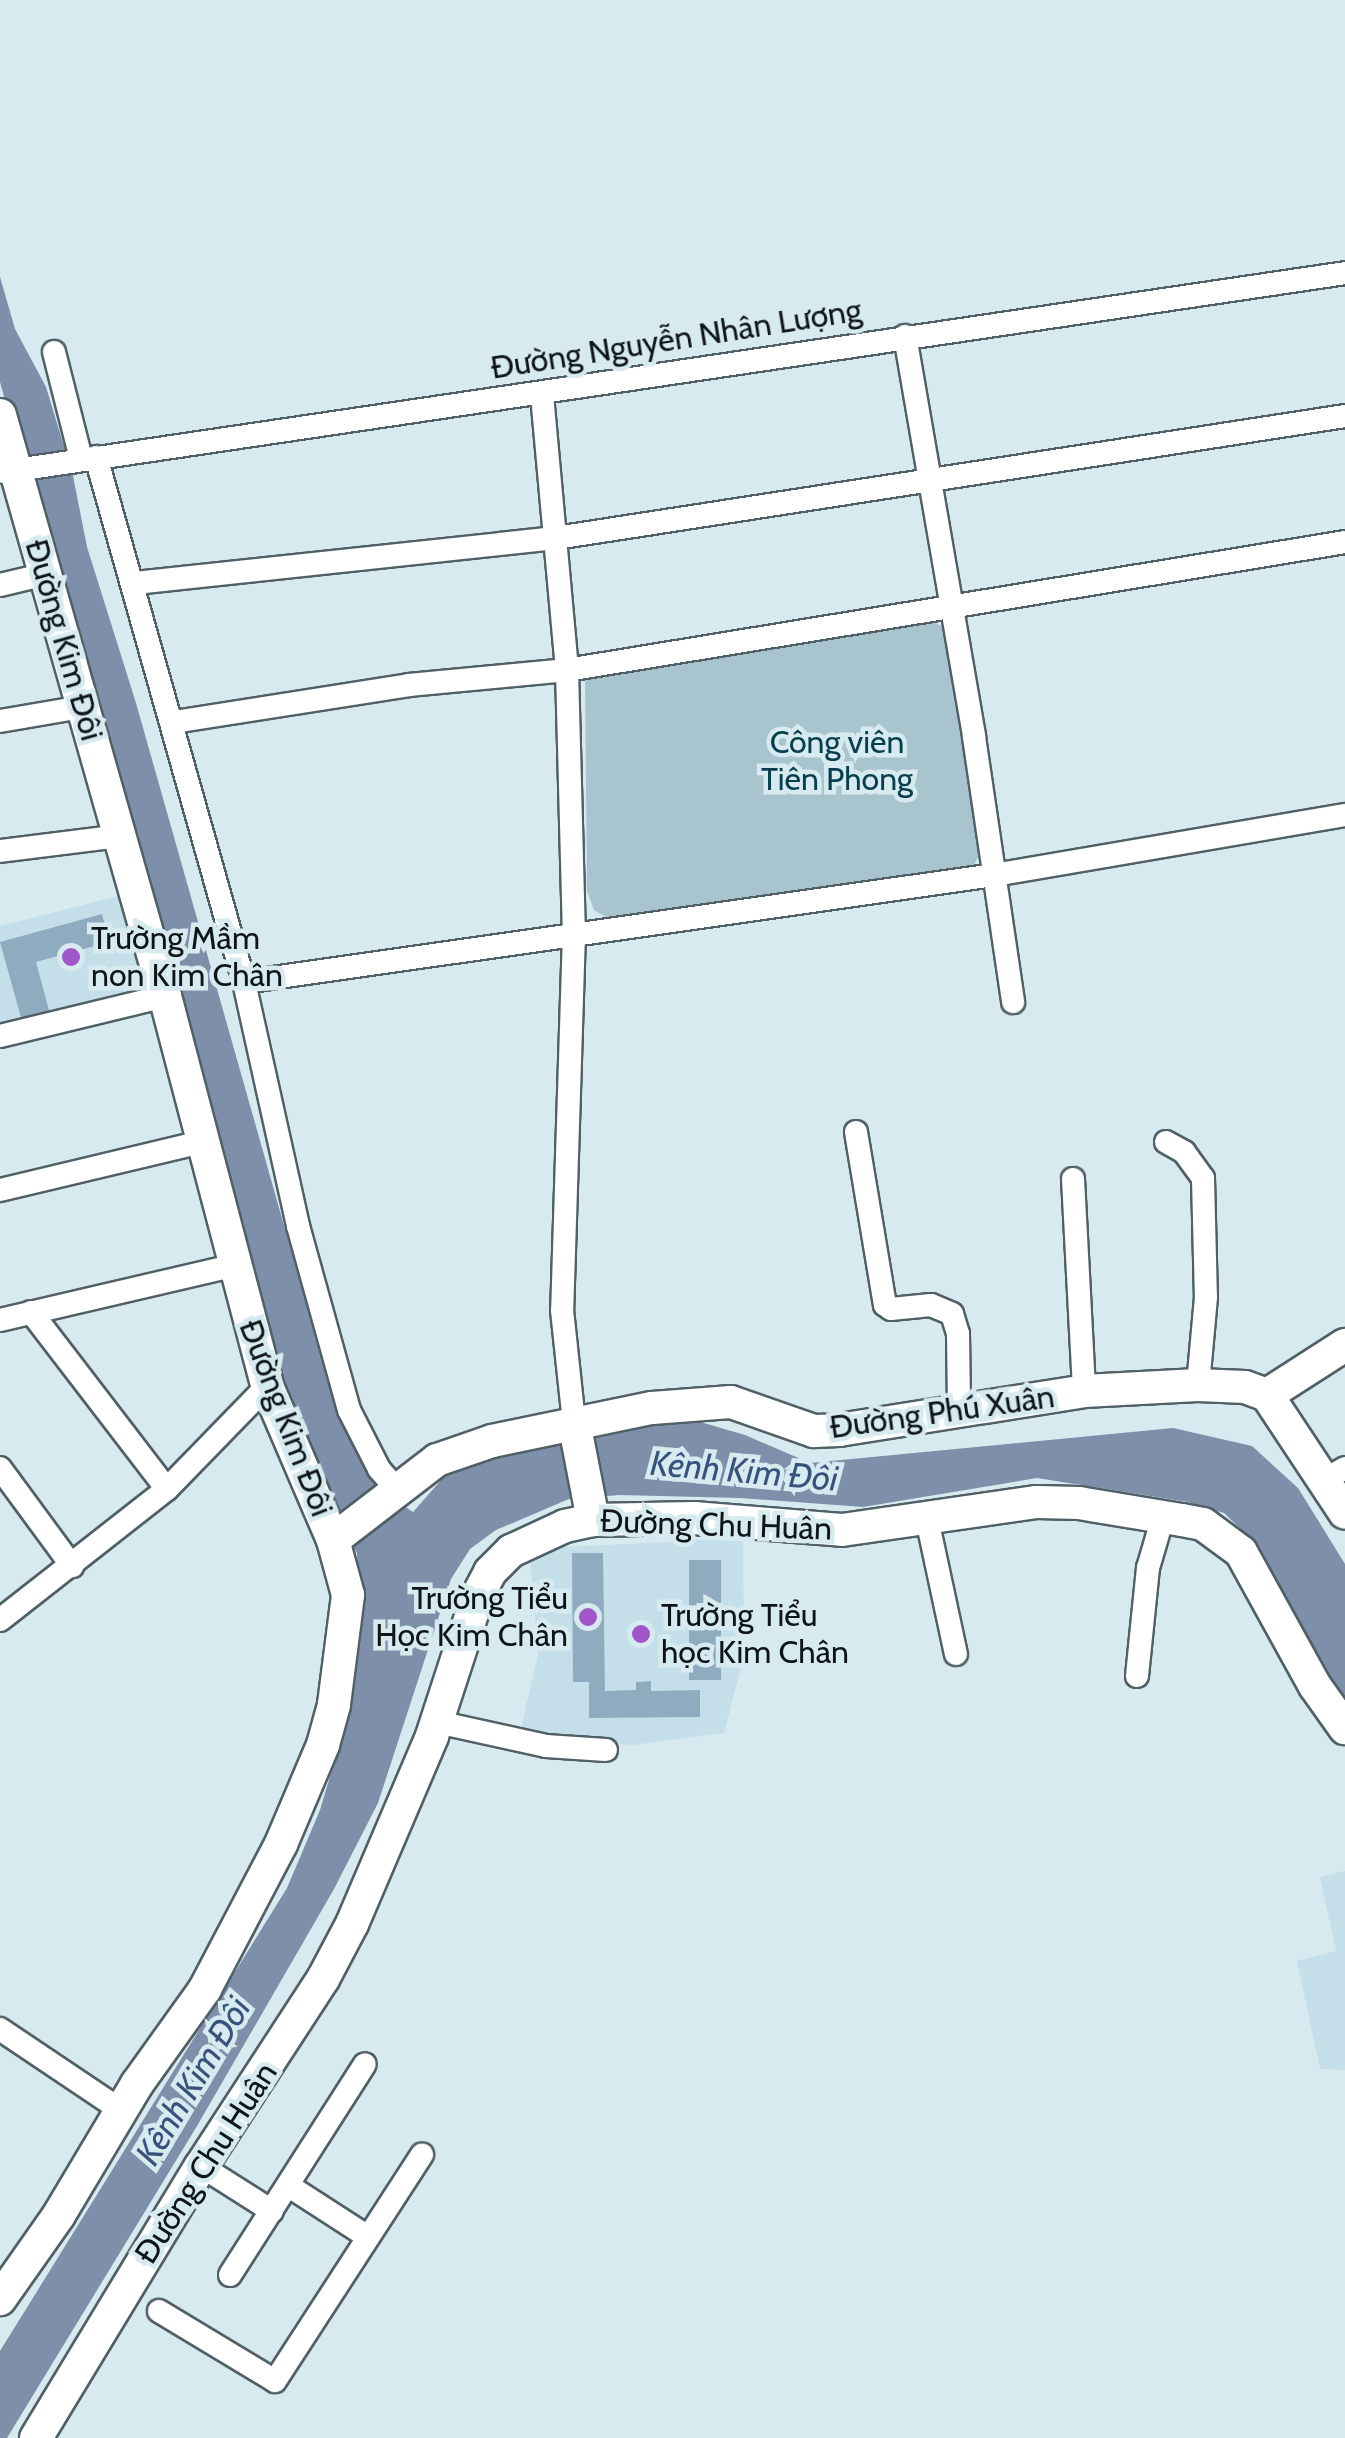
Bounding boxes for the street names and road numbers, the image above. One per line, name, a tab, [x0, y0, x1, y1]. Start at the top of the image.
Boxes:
street label: Đường Nguyễn Nhân Lượng	[488, 291, 864, 387]
street label: Đường Kim Đôi	[17, 535, 111, 745]
street label: Đường Kim Đôi	[231, 1314, 341, 1522]
street label: Đường Phú Xuân	[827, 1377, 1057, 1447]
street label: Đường Chu Huân	[599, 1502, 833, 1548]
street label: Đường Chu Huân	[127, 2055, 285, 2271]

